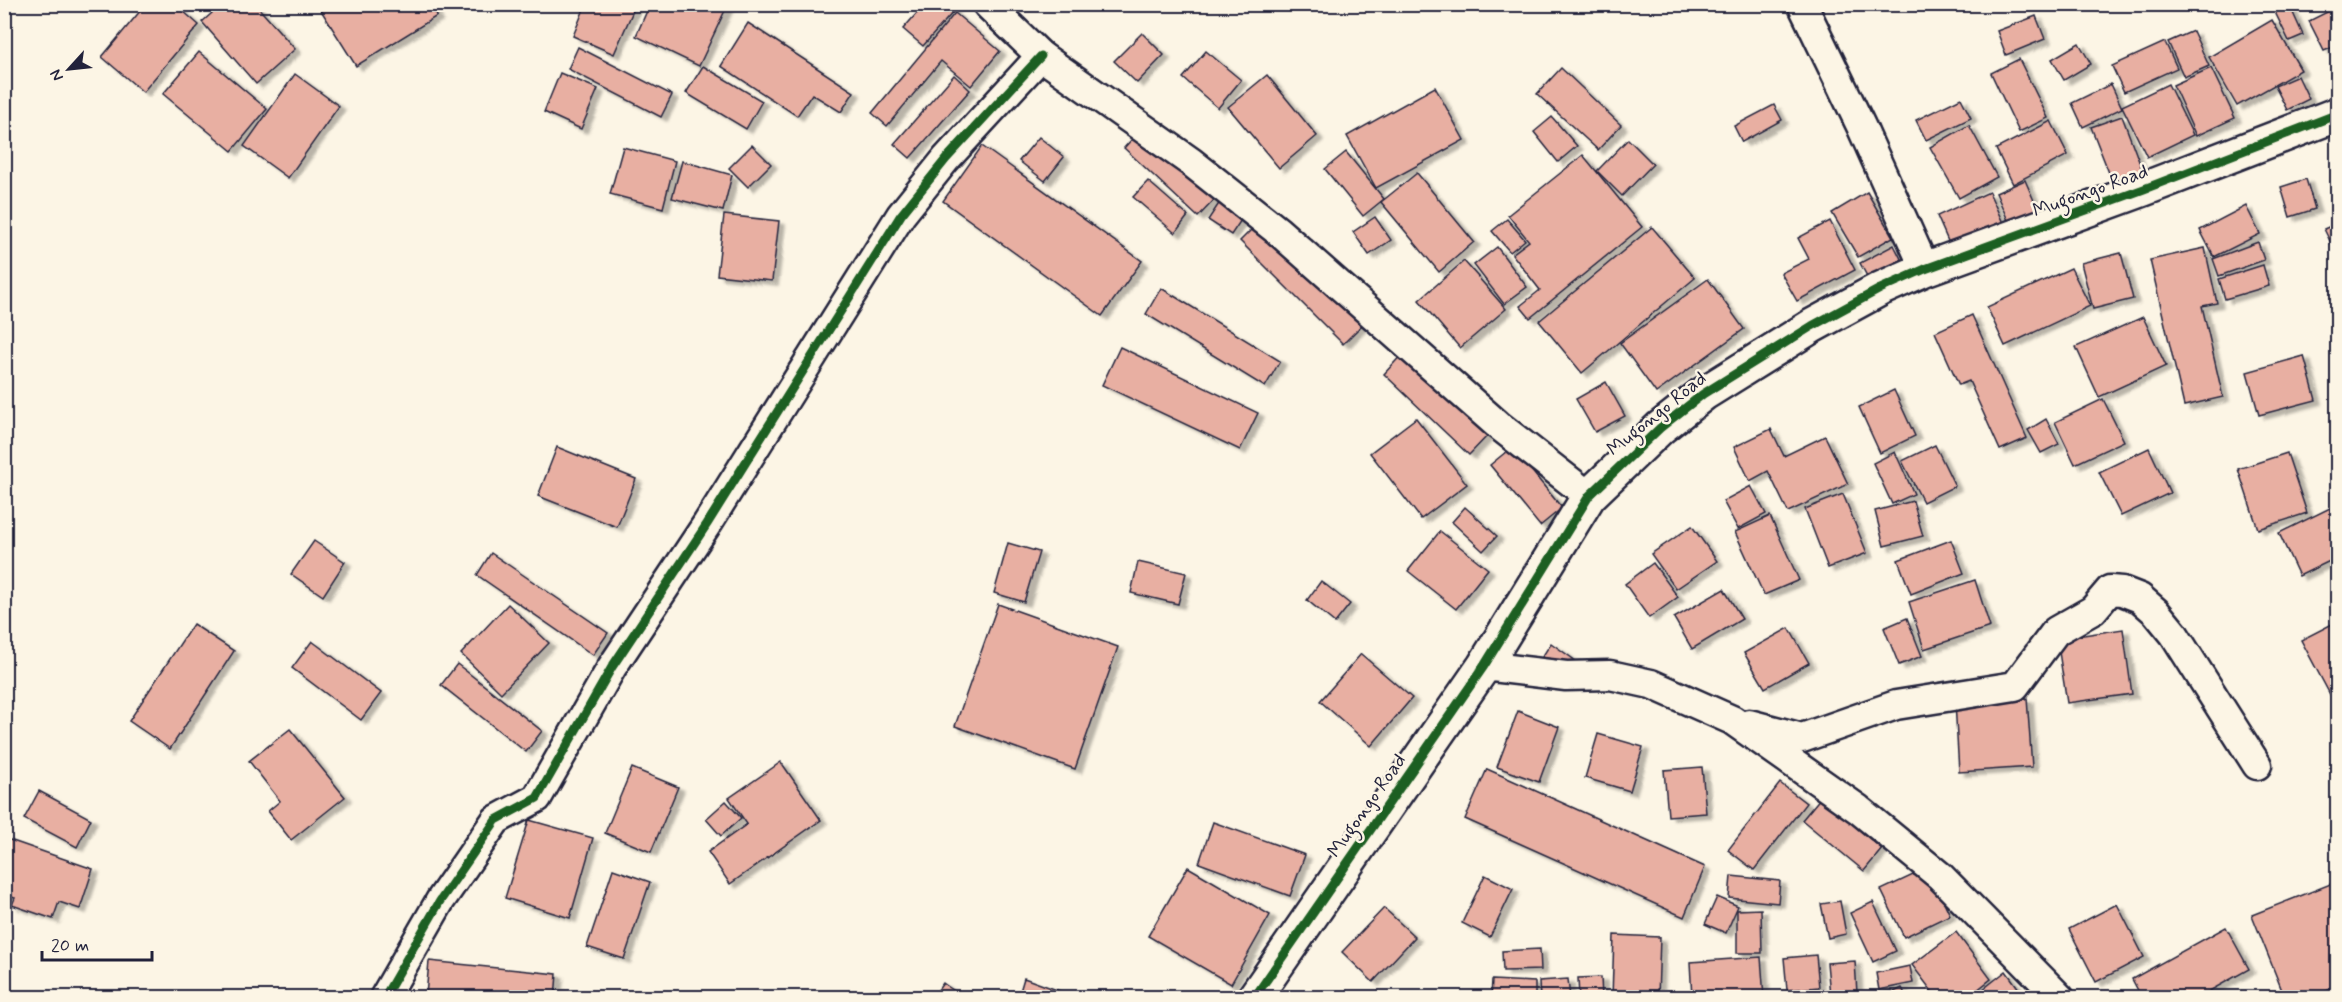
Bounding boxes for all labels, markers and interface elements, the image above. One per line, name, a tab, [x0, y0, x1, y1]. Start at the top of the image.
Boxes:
north arrow	[39, 39, 99, 99]
text: N	[45, 66, 69, 85]
street label: Mugongo Road	[2029, 158, 2153, 227]
street label: Mugongo Road	[1601, 366, 1714, 464]
street label: Mugongo Road	[1321, 748, 1415, 864]
scale bar	[42, 924, 152, 962]
text: 20 m	[51, 934, 89, 958]

